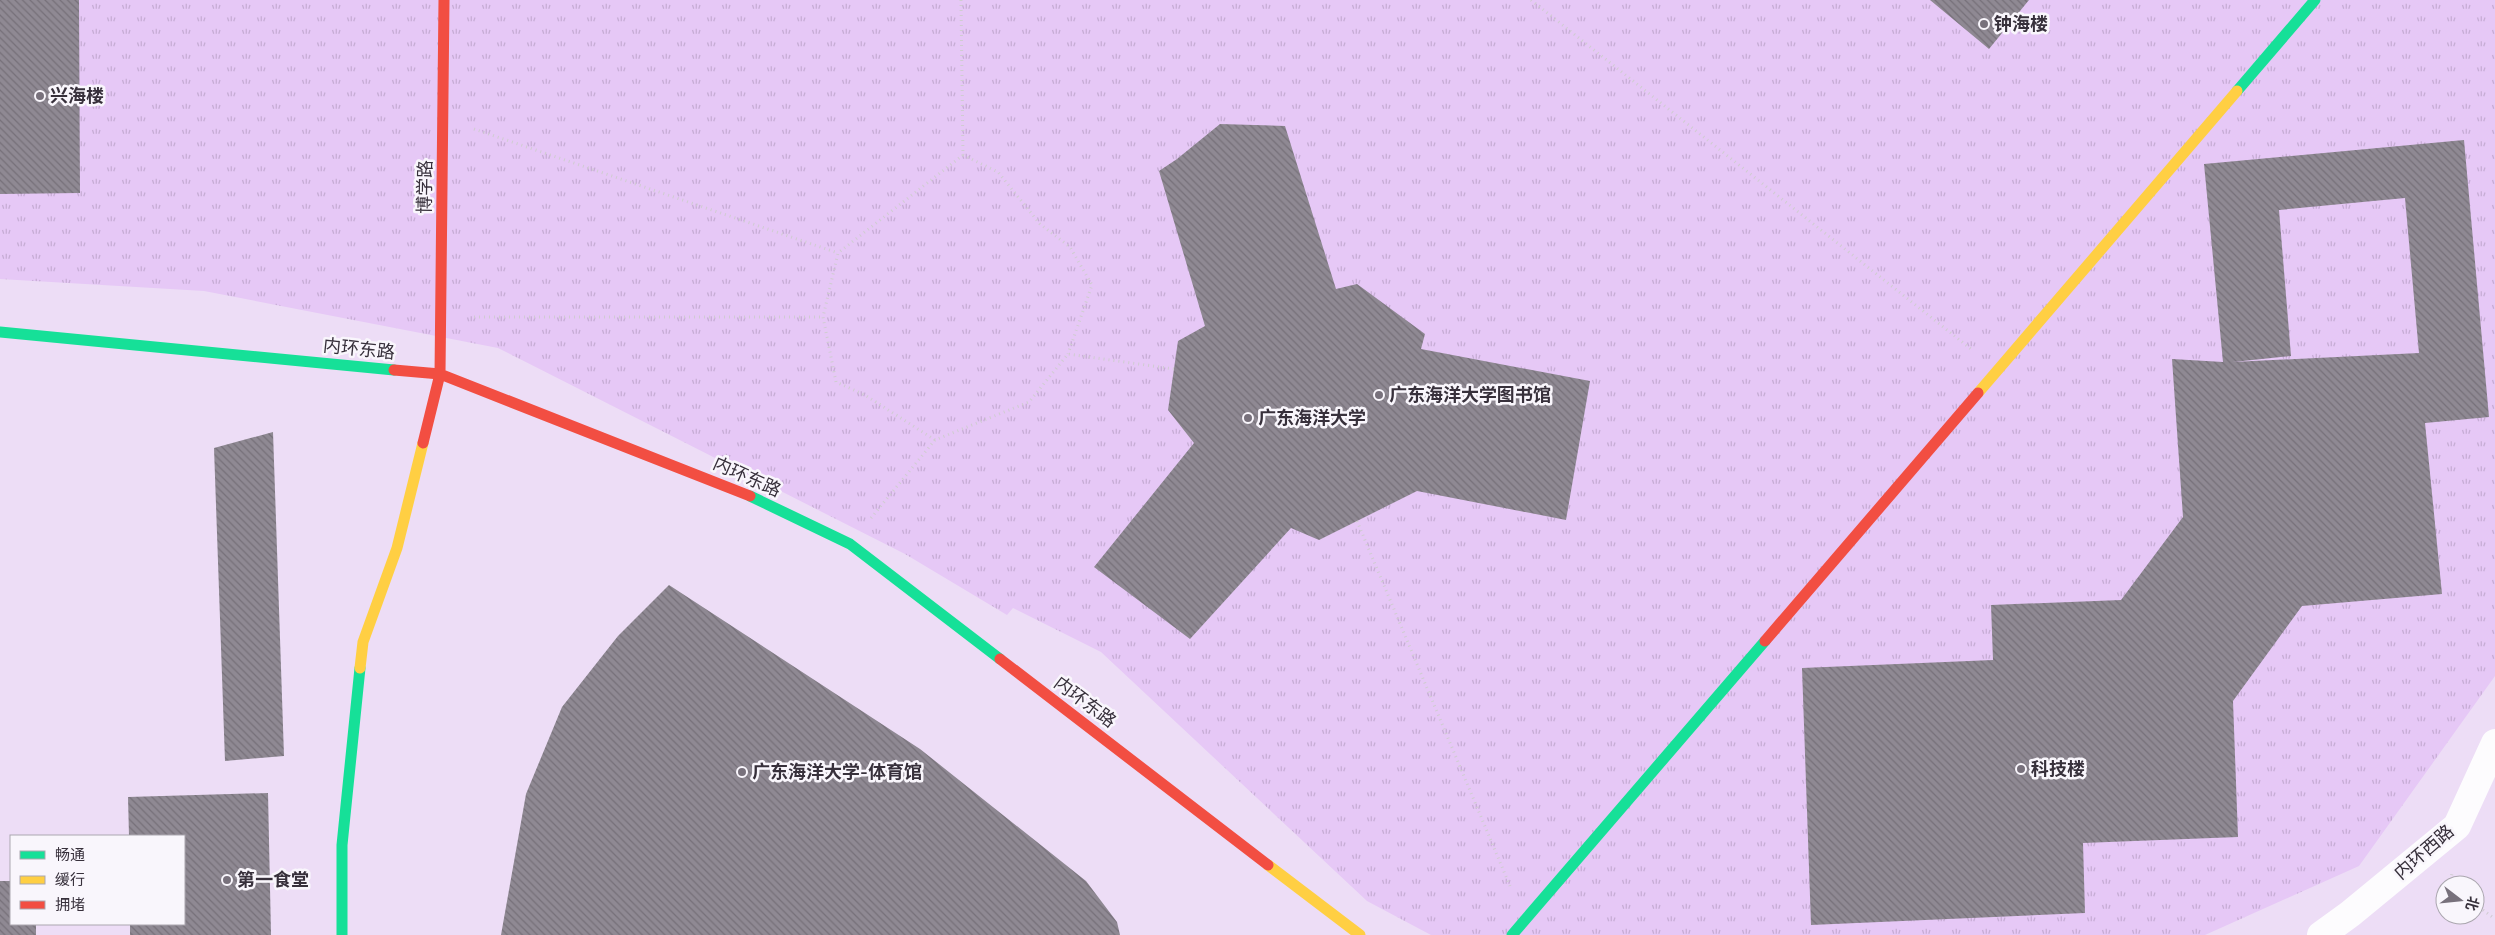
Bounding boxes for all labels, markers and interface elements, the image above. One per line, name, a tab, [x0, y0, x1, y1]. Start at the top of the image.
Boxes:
place label: 钟海楼	[1994, 12, 2048, 35]
marker: 钟海楼	[1978, 18, 1990, 30]
place label: 兴海楼	[50, 84, 104, 107]
marker: 兴海楼	[34, 90, 46, 102]
street label: 博学路	[413, 160, 436, 214]
street label: 内环东路	[322, 333, 396, 364]
place label: 广东海洋大学图书馆	[1389, 383, 1551, 406]
marker: 广东海洋大学图书馆	[1373, 389, 1385, 401]
place label: 广东海洋大学	[1258, 406, 1366, 429]
marker: 广东海洋大学	[1242, 412, 1254, 424]
street label: 内环东路	[710, 451, 785, 502]
street label: 内环东路	[1050, 671, 1121, 732]
place label: 科技楼	[2031, 757, 2085, 780]
place label: 广东海洋大学-体育馆	[752, 760, 922, 783]
marker: 科技楼	[2015, 763, 2027, 775]
marker: 广东海洋大学-体育馆	[736, 766, 748, 778]
street label: 内环西路	[2389, 819, 2458, 884]
legend	[10, 835, 185, 925]
text: 畅通	[55, 845, 85, 864]
place label: 第一食堂	[237, 868, 309, 891]
text: 缓行	[55, 870, 85, 889]
marker: 第一食堂	[221, 874, 233, 886]
north arrow	[2435, 875, 2485, 925]
text: 北	[2462, 894, 2483, 913]
text: 拥堵	[55, 895, 85, 914]

